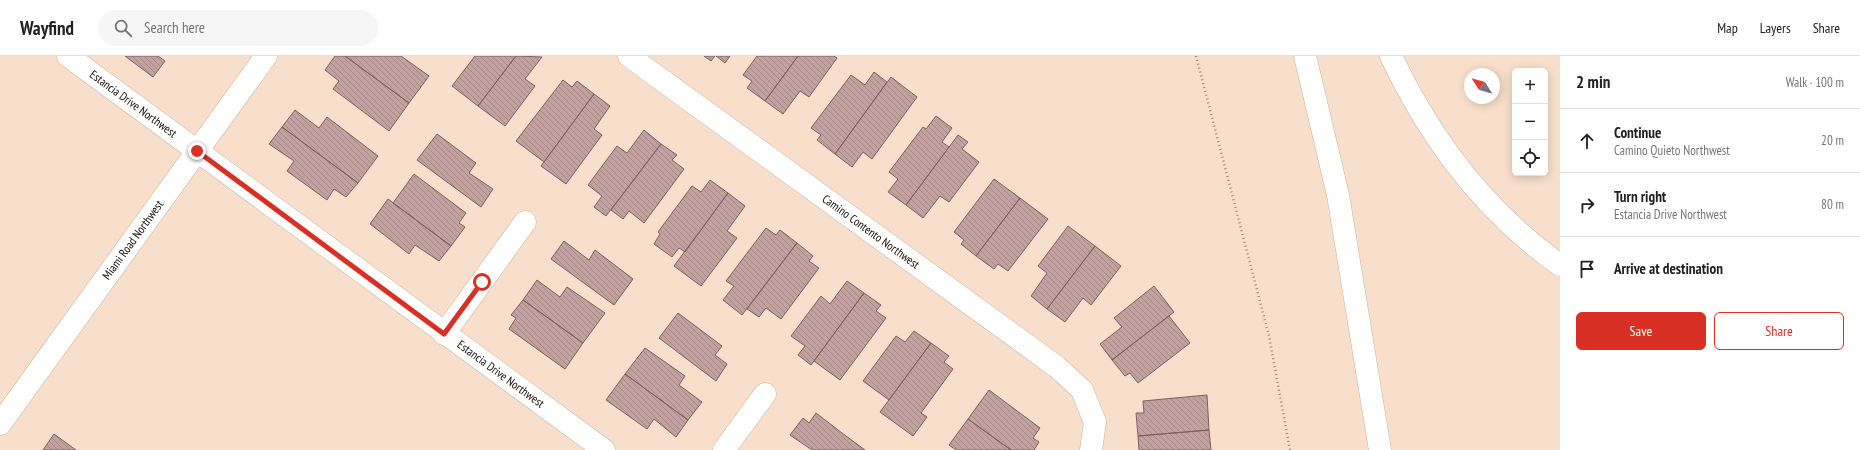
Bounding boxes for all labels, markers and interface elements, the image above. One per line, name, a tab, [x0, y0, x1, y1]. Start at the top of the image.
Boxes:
search box	[98, 10, 378, 46]
text: Wayfind	[20, 16, 74, 40]
icon: search	[112, 17, 134, 39]
text: Search here	[144, 18, 205, 37]
text: Map	[1717, 19, 1738, 37]
text: Layers	[1760, 19, 1791, 37]
text: Share	[1813, 19, 1840, 37]
street label: Estancia Drive Northwest	[87, 67, 181, 141]
north arrow	[1464, 68, 1500, 104]
map controls	[1512, 68, 1548, 176]
button: +	[1512, 68, 1548, 104]
text: 2 min	[1576, 71, 1610, 93]
text: Walk · 100 m	[1786, 74, 1844, 91]
button: −	[1512, 104, 1548, 140]
text: Continue	[1614, 123, 1661, 142]
icon: ahead	[1576, 130, 1598, 152]
text: 20 m	[1821, 132, 1844, 149]
button: locate	[1512, 140, 1548, 176]
route end	[188, 142, 206, 160]
text: Camino Quieto Northwest	[1614, 142, 1730, 159]
text: Turn right	[1614, 187, 1666, 206]
street label: Camino Contento Northwest	[820, 191, 923, 272]
icon: right	[1576, 194, 1598, 216]
text: 80 m	[1821, 196, 1844, 213]
street label: Miami Road Northwest	[99, 197, 167, 282]
text: Estancia Drive Northwest	[1614, 206, 1727, 223]
icon: arrive	[1576, 258, 1598, 280]
text: Arrive at destination	[1614, 259, 1723, 278]
route start	[473, 273, 491, 291]
button: Save	[1576, 312, 1706, 350]
button: Share	[1714, 312, 1844, 350]
street label: Estancia Drive Northwest	[454, 337, 548, 411]

